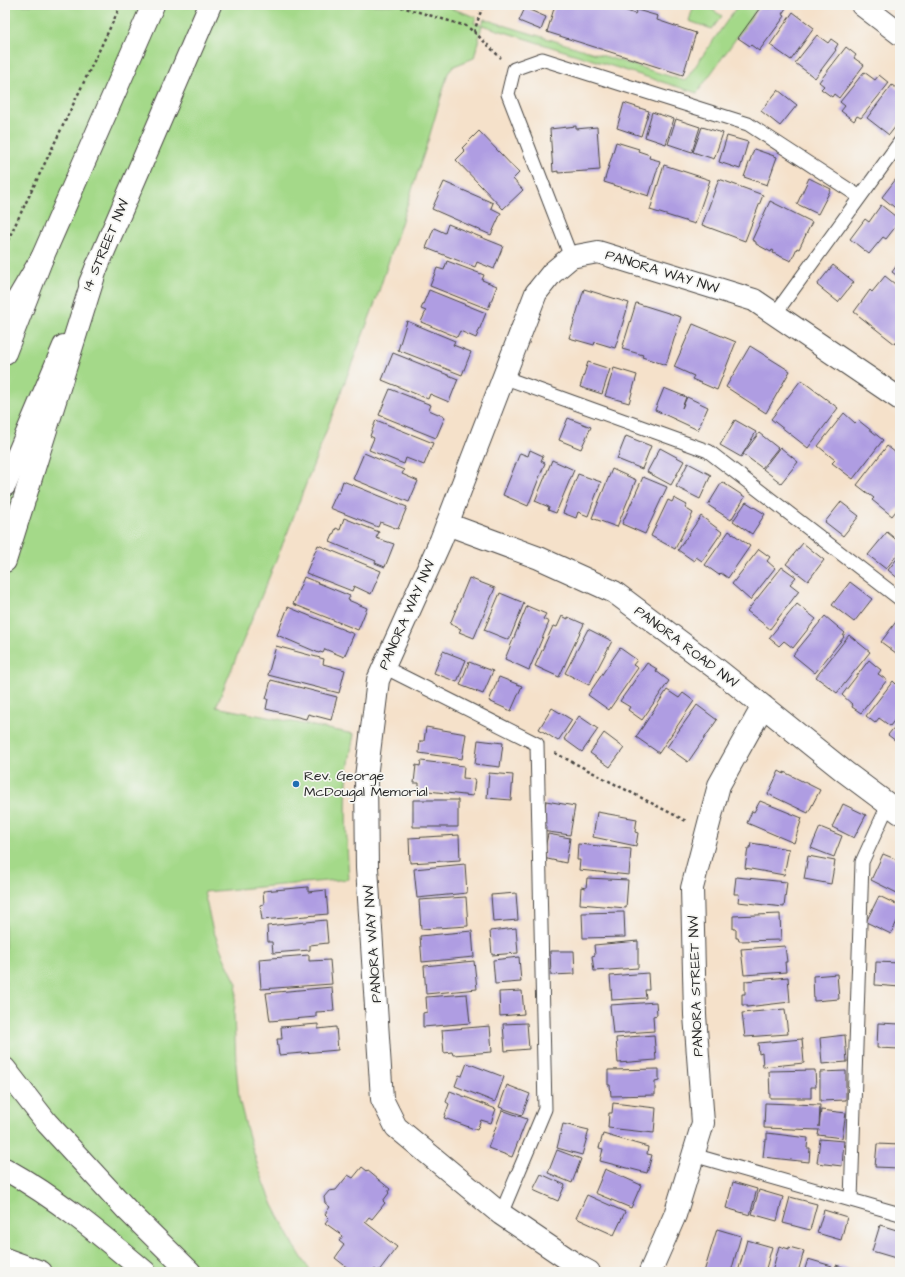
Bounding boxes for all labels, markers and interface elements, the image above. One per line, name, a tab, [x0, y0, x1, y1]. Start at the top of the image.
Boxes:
street label: 14 STREET NW	[78, 196, 134, 294]
street label: PANORA WAY NW	[603, 245, 721, 299]
street label: PANORA WAY NW	[374, 557, 440, 673]
street label: PANORA ROAD NW	[630, 601, 742, 693]
place label: Rev. George McDougal Memorial	[304, 766, 428, 802]
marker: Rev. George McDougal Memorial	[291, 779, 301, 789]
street label: PANORA WAY NW	[359, 885, 387, 1003]
street label: PANORA STREET NW	[684, 915, 708, 1057]

